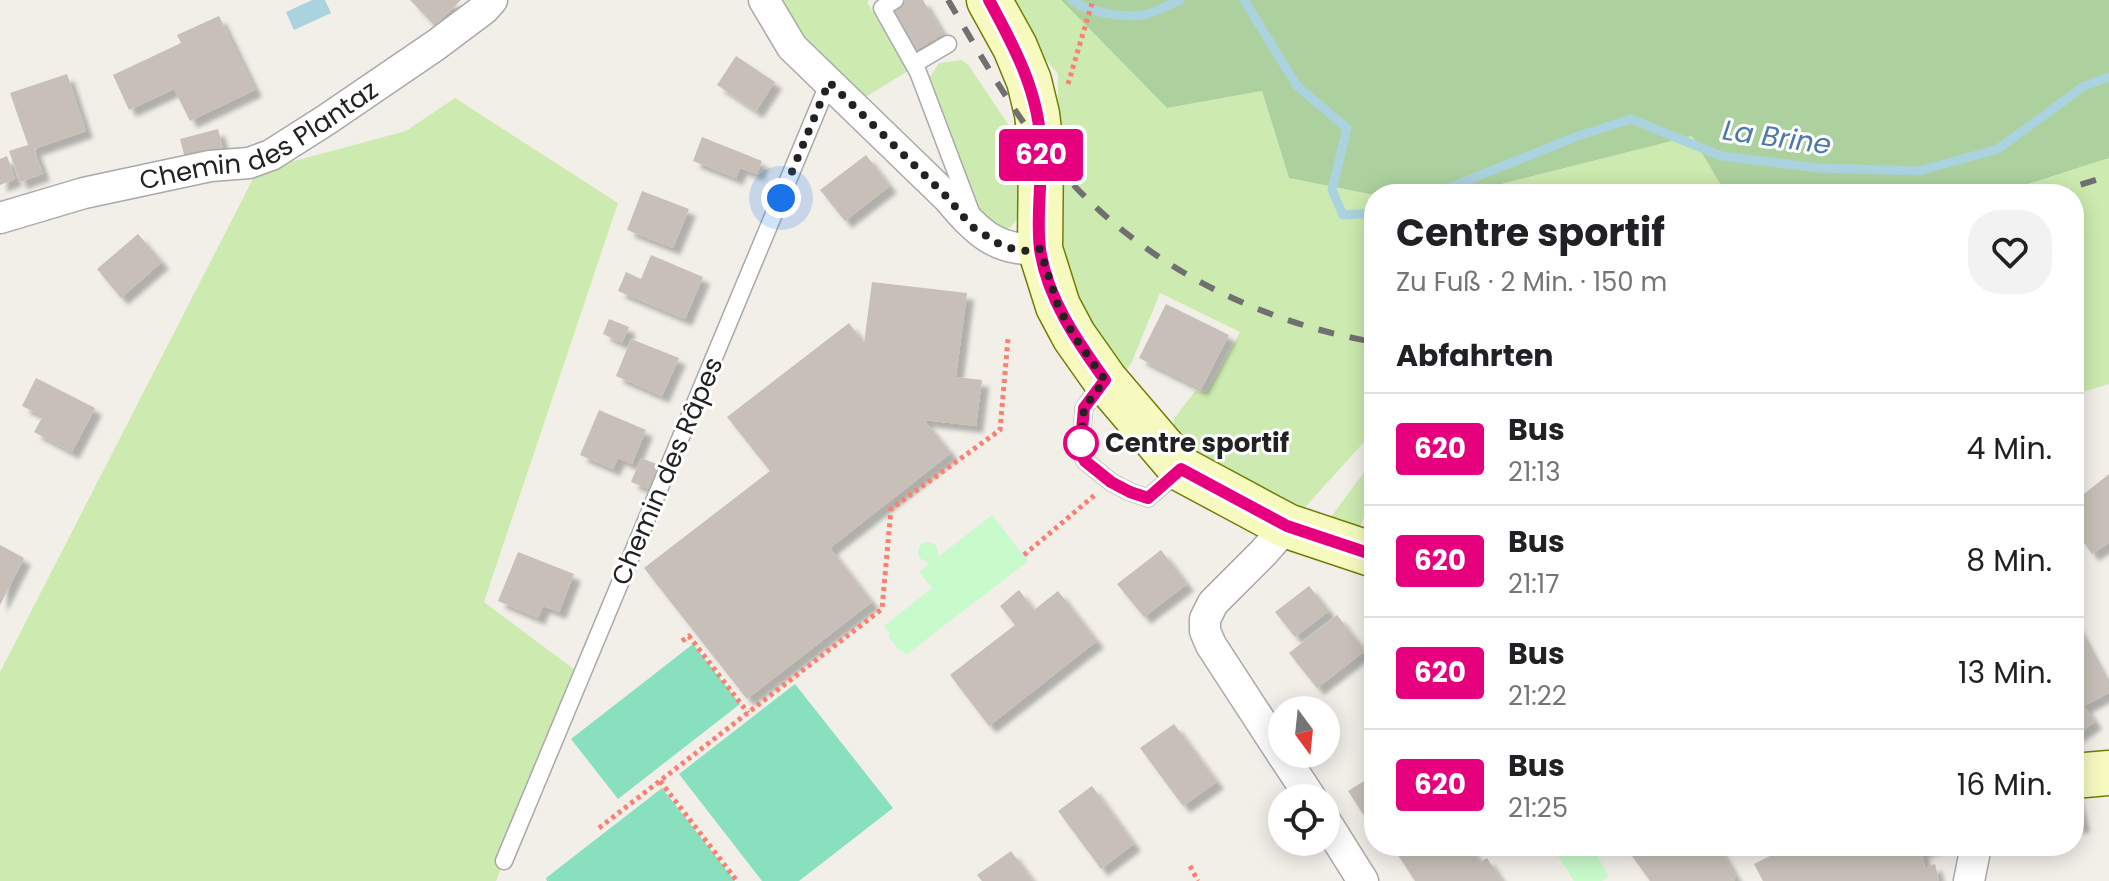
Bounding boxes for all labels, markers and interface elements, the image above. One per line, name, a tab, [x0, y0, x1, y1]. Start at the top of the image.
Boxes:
street label: Chemin des Plantaz	[136, 72, 385, 199]
water label: La Brine	[1720, 111, 1834, 164]
line badge: 620	[995, 129, 1087, 181]
text: 620	[1015, 135, 1067, 174]
your location	[761, 178, 801, 218]
text: Centre sportif	[1396, 206, 1665, 259]
button: heart	[1968, 210, 2052, 294]
text: Zu Fuß · 2 Min. · 150 m	[1396, 264, 1667, 300]
text: Abfahrten	[1396, 334, 1554, 377]
street label: Chemin des Râpes	[603, 351, 731, 591]
text: Bus	[1508, 408, 1565, 451]
place label: Centre sportif	[1105, 425, 1289, 461]
marker: Centre sportif	[1064, 426, 1098, 460]
text: 4 Min.	[1966, 427, 2052, 470]
text: 620	[1414, 429, 1466, 468]
text: 21:13	[1508, 454, 1560, 490]
text: Bus	[1508, 520, 1565, 563]
text: 8 Min.	[1966, 539, 2052, 582]
text: 620	[1414, 541, 1466, 580]
text: 21:17	[1508, 566, 1559, 602]
text: Bus	[1508, 632, 1565, 675]
text: 13 Min.	[1958, 651, 2052, 694]
text: 620	[1414, 653, 1466, 692]
text: 21:22	[1508, 678, 1567, 714]
north arrow	[1268, 696, 1340, 768]
map controls	[1268, 696, 1340, 856]
text: Bus	[1508, 744, 1565, 787]
text: 16 Min.	[1957, 763, 2052, 806]
text: 620	[1414, 765, 1466, 804]
button: locate	[1268, 784, 1340, 856]
text: 21:25	[1508, 790, 1568, 826]

